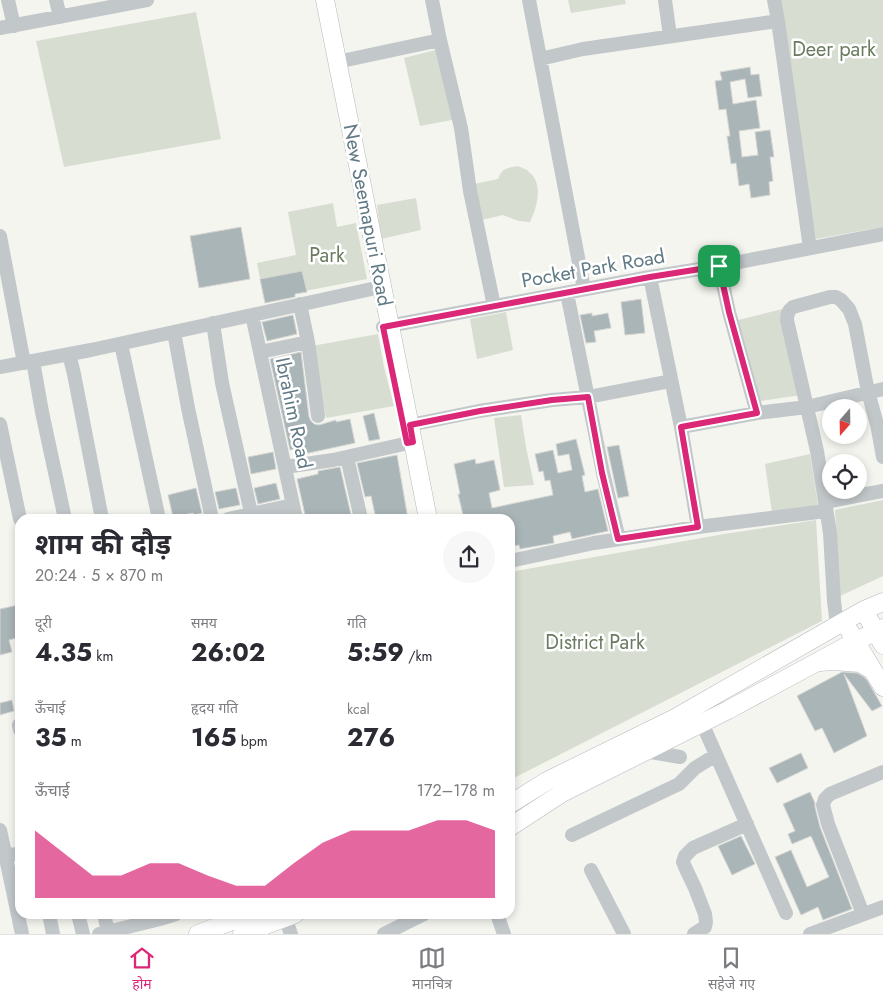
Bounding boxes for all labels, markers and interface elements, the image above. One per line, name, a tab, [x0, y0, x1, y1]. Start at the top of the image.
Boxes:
park label: Deer park	[792, 35, 876, 64]
street label: New Seemapuri Road	[336, 122, 399, 309]
park label: Park	[309, 241, 345, 270]
street label: Pocket Park Road	[519, 242, 667, 295]
pin	[698, 245, 740, 287]
icon: arrive	[705, 252, 733, 280]
street label: Ibrahim Road	[268, 355, 319, 471]
north arrow	[822, 399, 868, 444]
map controls	[822, 399, 867, 499]
button: locate	[822, 454, 867, 499]
text: शाम की दौड़	[35, 524, 171, 565]
button: share	[443, 531, 495, 583]
text: 20:24 · 5 × 870 m	[35, 564, 163, 587]
text: दूरी	[35, 613, 52, 633]
text: समय	[191, 613, 217, 633]
text: गति	[347, 613, 367, 633]
park label: District Park	[545, 628, 645, 657]
text: 4.35	[35, 634, 92, 670]
text: 26:02	[191, 634, 265, 670]
text: 5:59	[347, 634, 404, 670]
text: km	[92, 646, 113, 666]
text: /km	[404, 646, 433, 666]
text: ऊँचाई	[35, 698, 65, 718]
text: हृदय गति	[191, 698, 238, 718]
text: kcal	[347, 699, 370, 719]
text: 35	[35, 719, 67, 755]
text: 165	[191, 719, 237, 755]
text: 276	[347, 719, 395, 755]
text: m	[67, 731, 82, 751]
text: bpm	[237, 731, 268, 751]
text: ऊँचाई	[35, 779, 70, 802]
text: 172–178 m	[417, 779, 495, 802]
tab: होम	[128, 944, 156, 995]
tab: मानचित्र	[412, 944, 452, 995]
tab: सहेजे गए	[708, 944, 755, 995]

